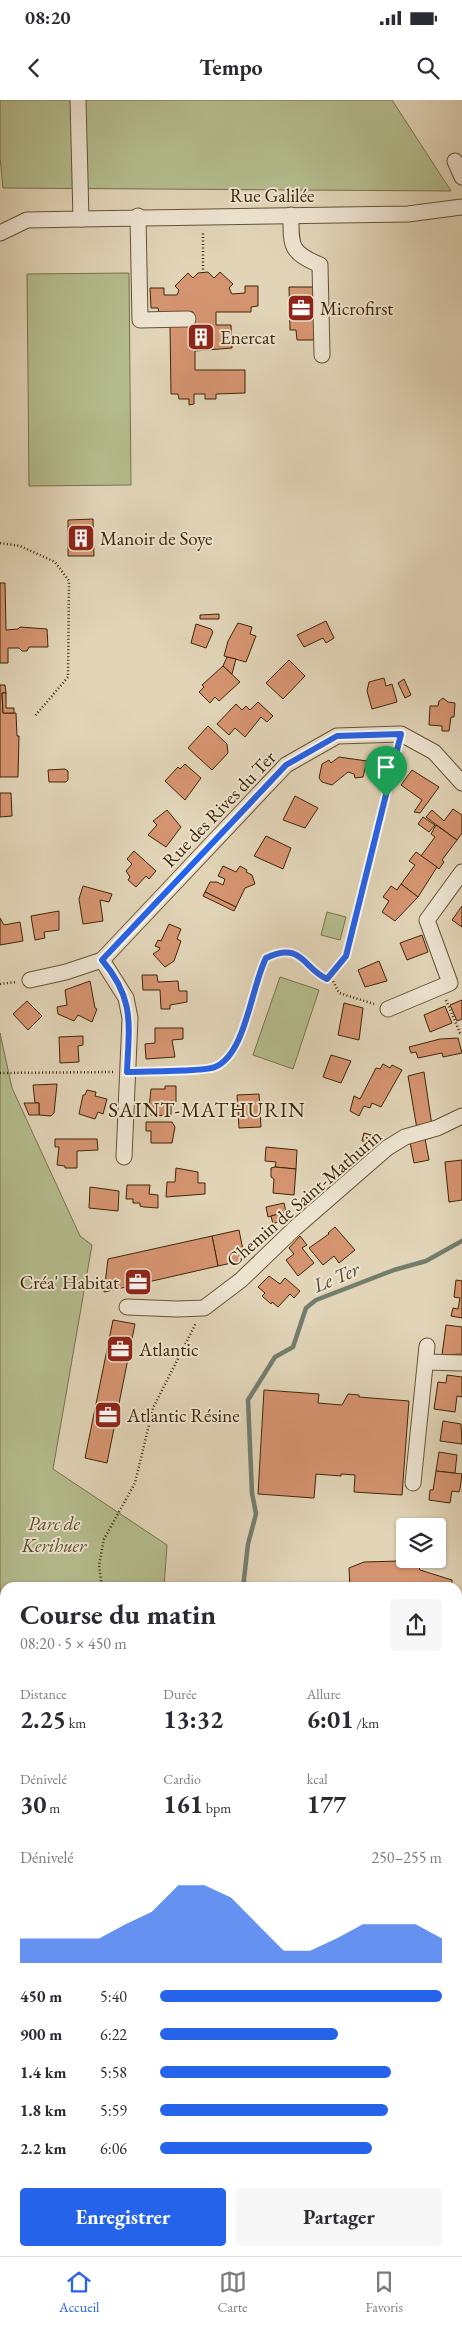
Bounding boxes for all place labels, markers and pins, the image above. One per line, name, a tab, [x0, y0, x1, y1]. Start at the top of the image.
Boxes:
office icon: Microfirst	[286, 293, 316, 323]
place label: Microfirst	[320, 296, 393, 321]
building icon: Enercat	[186, 322, 216, 352]
place label: Enercat	[220, 325, 276, 350]
building icon: Manoir de Soye	[66, 523, 96, 553]
place label: Manoir de Soye	[100, 526, 212, 551]
pin	[365, 746, 407, 797]
office icon: Créa' Habitat	[123, 1267, 153, 1297]
place label: Créa' Habitat	[20, 1270, 119, 1295]
office icon: Atlantic	[105, 1334, 135, 1364]
place label: Atlantic	[138, 1337, 199, 1362]
office icon: Atlantic Résine	[93, 1400, 123, 1430]
place label: Atlantic Résine	[126, 1403, 240, 1428]

